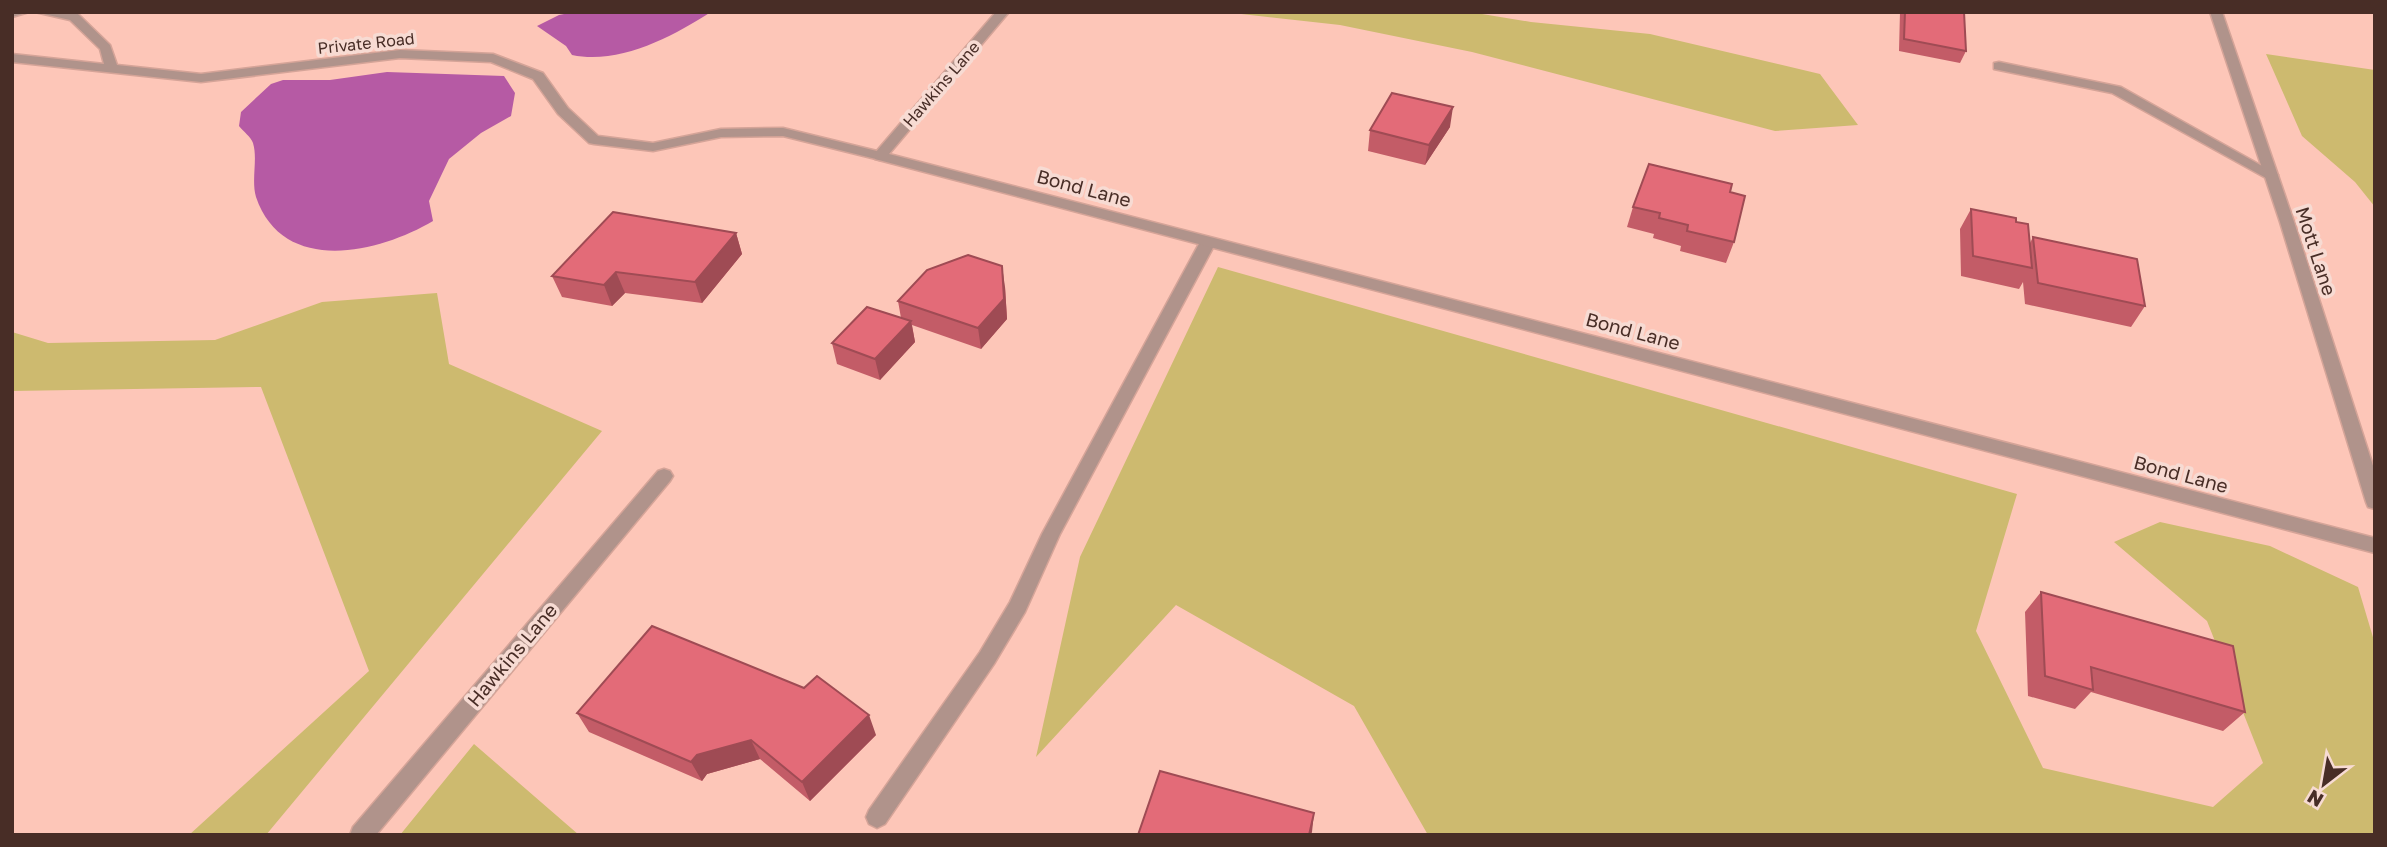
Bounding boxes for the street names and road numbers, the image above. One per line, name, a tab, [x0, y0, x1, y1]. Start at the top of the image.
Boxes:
street label: Private Road	[317, 28, 415, 58]
street label: Hawkins Lane	[898, 37, 984, 131]
street label: Bond Lane	[1034, 164, 1134, 211]
street label: Mott Lane	[2291, 204, 2342, 298]
street label: Bond Lane	[1583, 307, 1683, 354]
street label: Bond Lane	[2131, 450, 2231, 497]
street label: Hawkins Lane	[462, 599, 561, 711]

